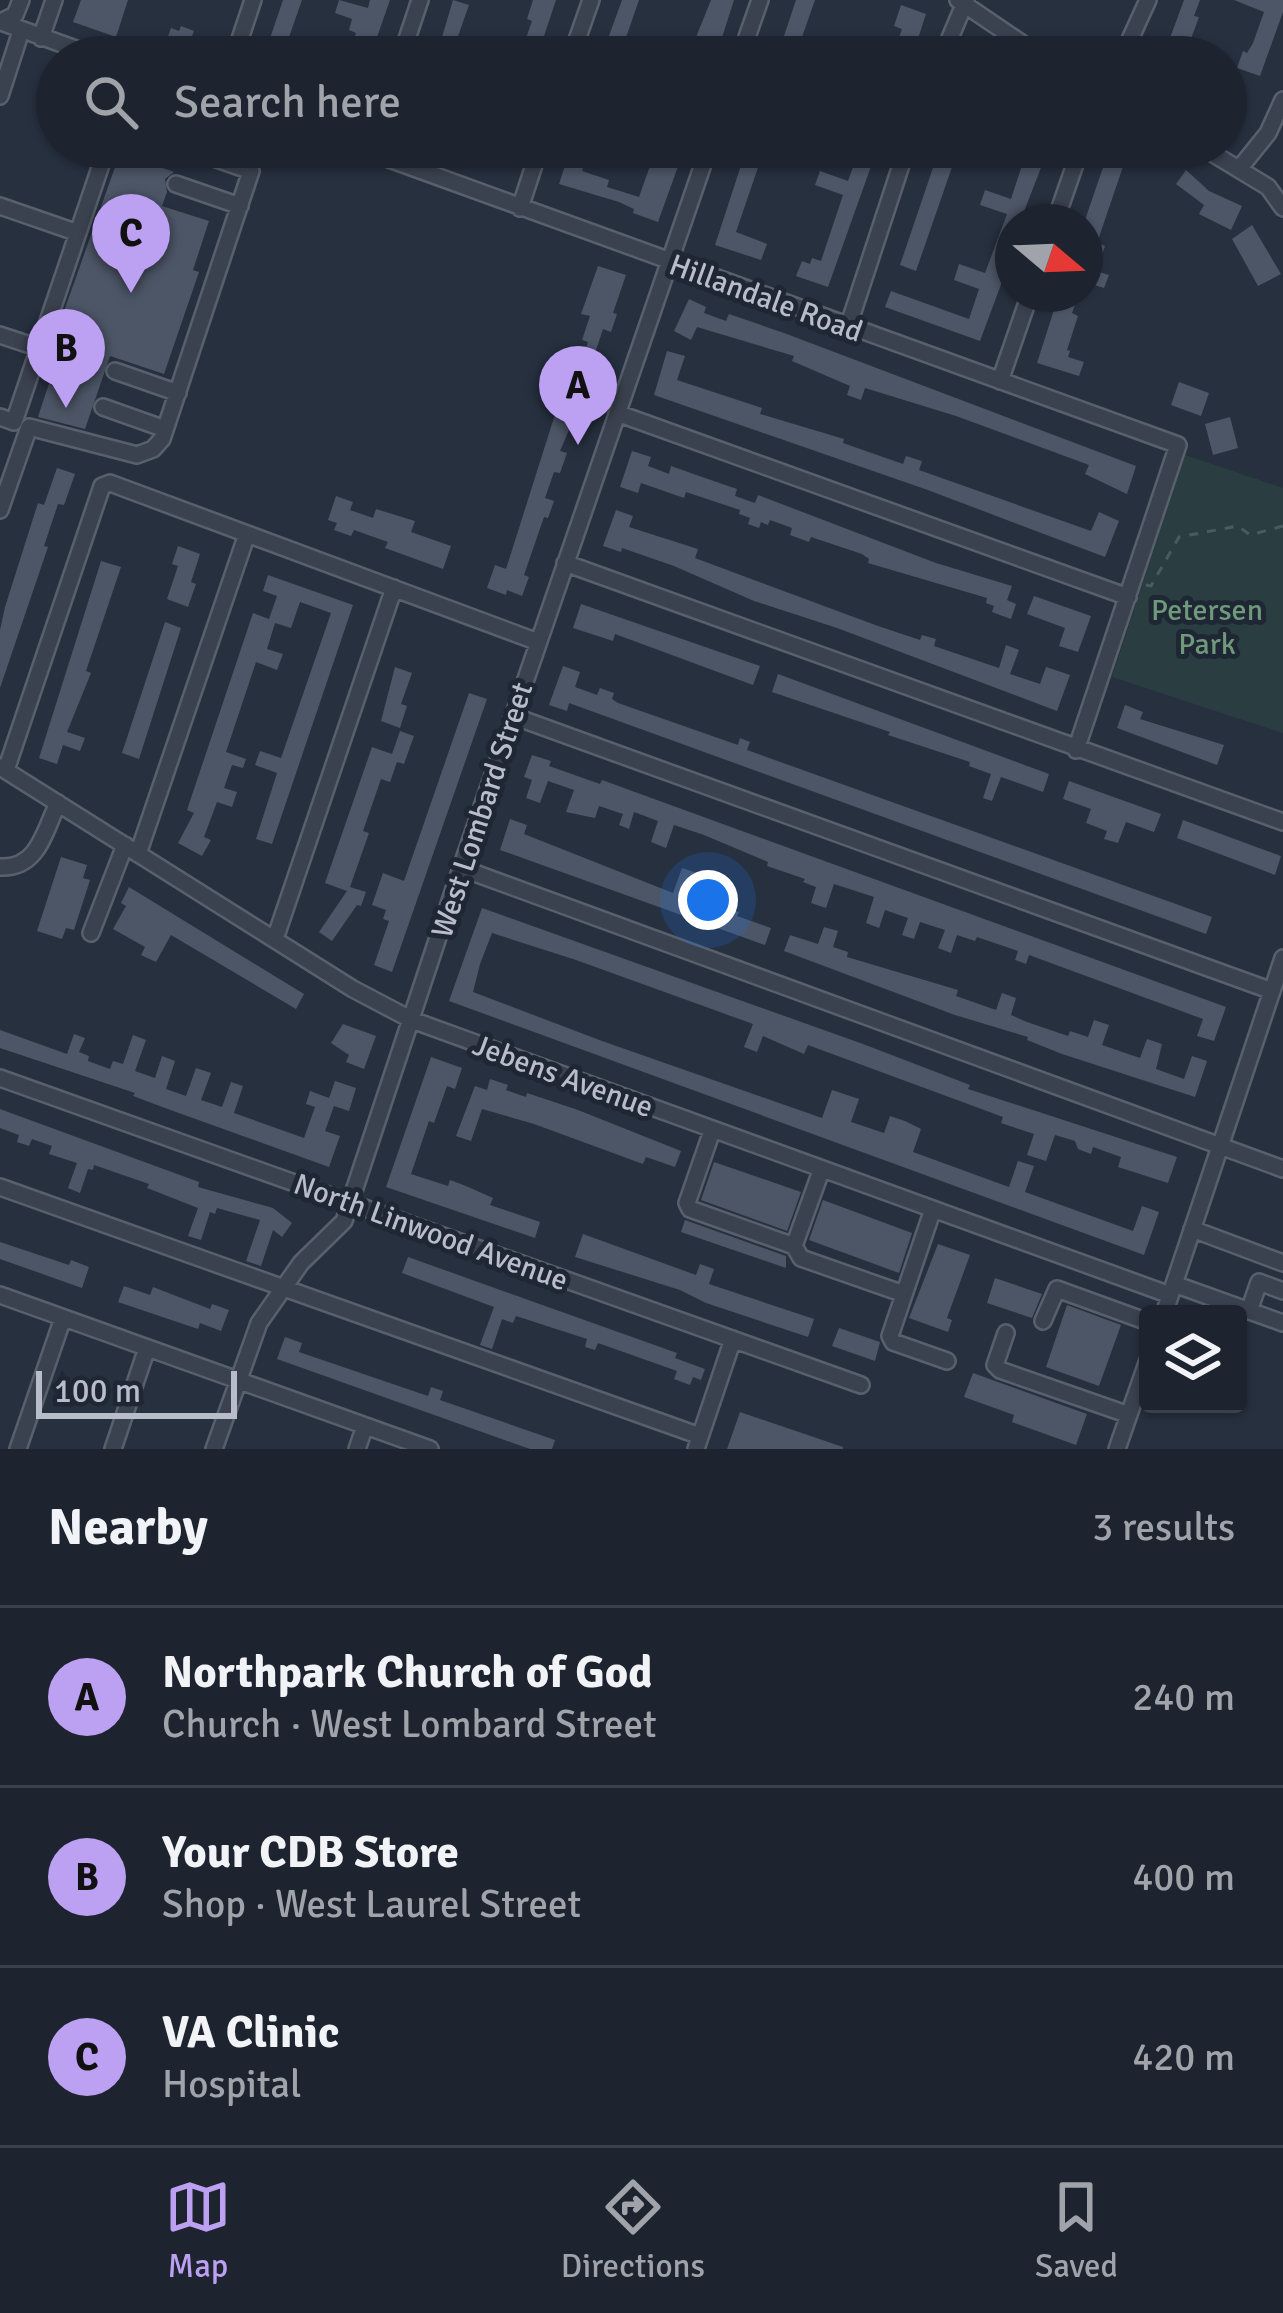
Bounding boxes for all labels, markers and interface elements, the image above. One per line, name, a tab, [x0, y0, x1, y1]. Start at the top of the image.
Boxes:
search box	[36, 36, 1247, 168]
icon: search	[78, 69, 144, 135]
text: Search here	[174, 75, 401, 130]
pin: C	[92, 194, 170, 293]
north arrow	[995, 204, 1103, 312]
street label: Hillandale Road	[664, 246, 867, 351]
pin: B	[27, 309, 105, 408]
pin: A	[539, 346, 617, 445]
park label: Petersen Park	[1151, 592, 1263, 663]
street label: West Lombard Street	[424, 678, 541, 943]
your location	[678, 870, 738, 930]
street label: Jebens Avenue	[468, 1027, 658, 1126]
street label: North Linwood Avenue	[289, 1166, 573, 1299]
map controls	[1139, 1305, 1247, 1413]
button: layers	[1139, 1305, 1247, 1413]
scale bar	[36, 1365, 237, 1418]
text: 100 m	[54, 1371, 141, 1412]
text: Nearby	[48, 1496, 208, 1559]
text: 3 results	[1092, 1503, 1235, 1551]
text: Northpark Church of God	[162, 1645, 652, 1700]
text: A	[75, 1673, 99, 1721]
text: 240 m	[1132, 1673, 1235, 1721]
text: Church · West Lombard Street	[162, 1700, 657, 1748]
text: Your CDB Store	[162, 1825, 459, 1880]
text: B	[75, 1853, 99, 1901]
text: 400 m	[1132, 1853, 1235, 1901]
text: Shop · West Laurel Street	[162, 1880, 581, 1928]
text: VA Clinic	[162, 2005, 339, 2060]
text: C	[75, 2033, 99, 2081]
text: 420 m	[1132, 2033, 1235, 2081]
text: Hospital	[162, 2060, 302, 2108]
tab: Map	[165, 2174, 231, 2287]
tab: Directions	[561, 2174, 705, 2287]
tab: Saved	[1035, 2174, 1118, 2287]

